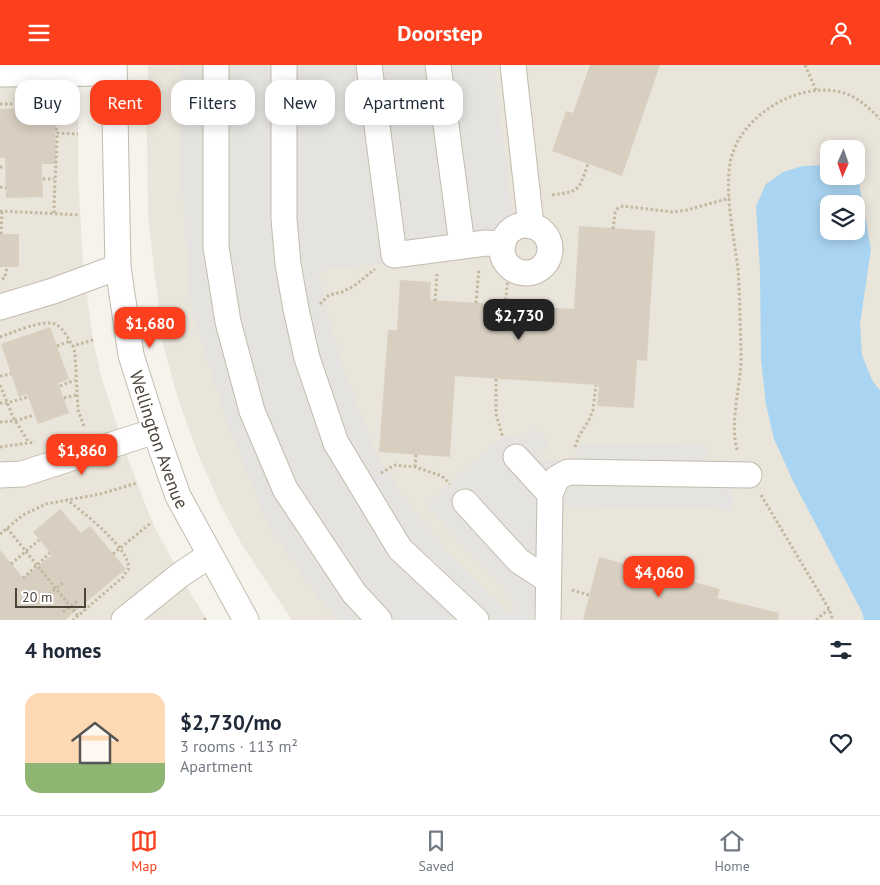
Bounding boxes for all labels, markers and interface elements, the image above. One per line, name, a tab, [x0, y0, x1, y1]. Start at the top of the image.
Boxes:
icon: menu	[25, 19, 53, 47]
text: Doorstep	[397, 19, 483, 47]
icon: person	[827, 19, 855, 47]
chip: Buy	[15, 80, 80, 125]
chip: Rent	[90, 80, 161, 125]
chip: Filters	[171, 80, 255, 125]
chip: New	[265, 80, 335, 125]
chip: Apartment	[345, 80, 463, 125]
north arrow	[820, 140, 865, 185]
map controls	[820, 140, 865, 240]
button: layers	[820, 195, 865, 240]
pin: $2,730	[478, 299, 560, 341]
text: $2,730	[494, 305, 544, 325]
pin: $1,680	[109, 307, 191, 349]
text: $1,680	[125, 313, 175, 333]
street label: Wellington Avenue	[125, 368, 194, 512]
pin: $1,860	[41, 433, 123, 476]
text: $1,860	[57, 440, 107, 460]
pin: $4,060	[618, 555, 700, 598]
text: $4,060	[634, 562, 684, 582]
scale bar	[15, 585, 86, 608]
text: 20 m	[22, 588, 52, 606]
icon: filters	[827, 636, 855, 664]
text: 4 homes	[25, 637, 101, 664]
text: $2,730/mo	[180, 709, 282, 736]
icon: home	[65, 713, 125, 773]
icon: heart	[827, 729, 855, 757]
text: 3 rooms · 113 m²	[180, 736, 298, 756]
text: Apartment	[180, 756, 253, 776]
tab: Map	[130, 827, 158, 875]
tab: Saved	[418, 827, 454, 875]
tab: Home	[714, 827, 750, 875]

